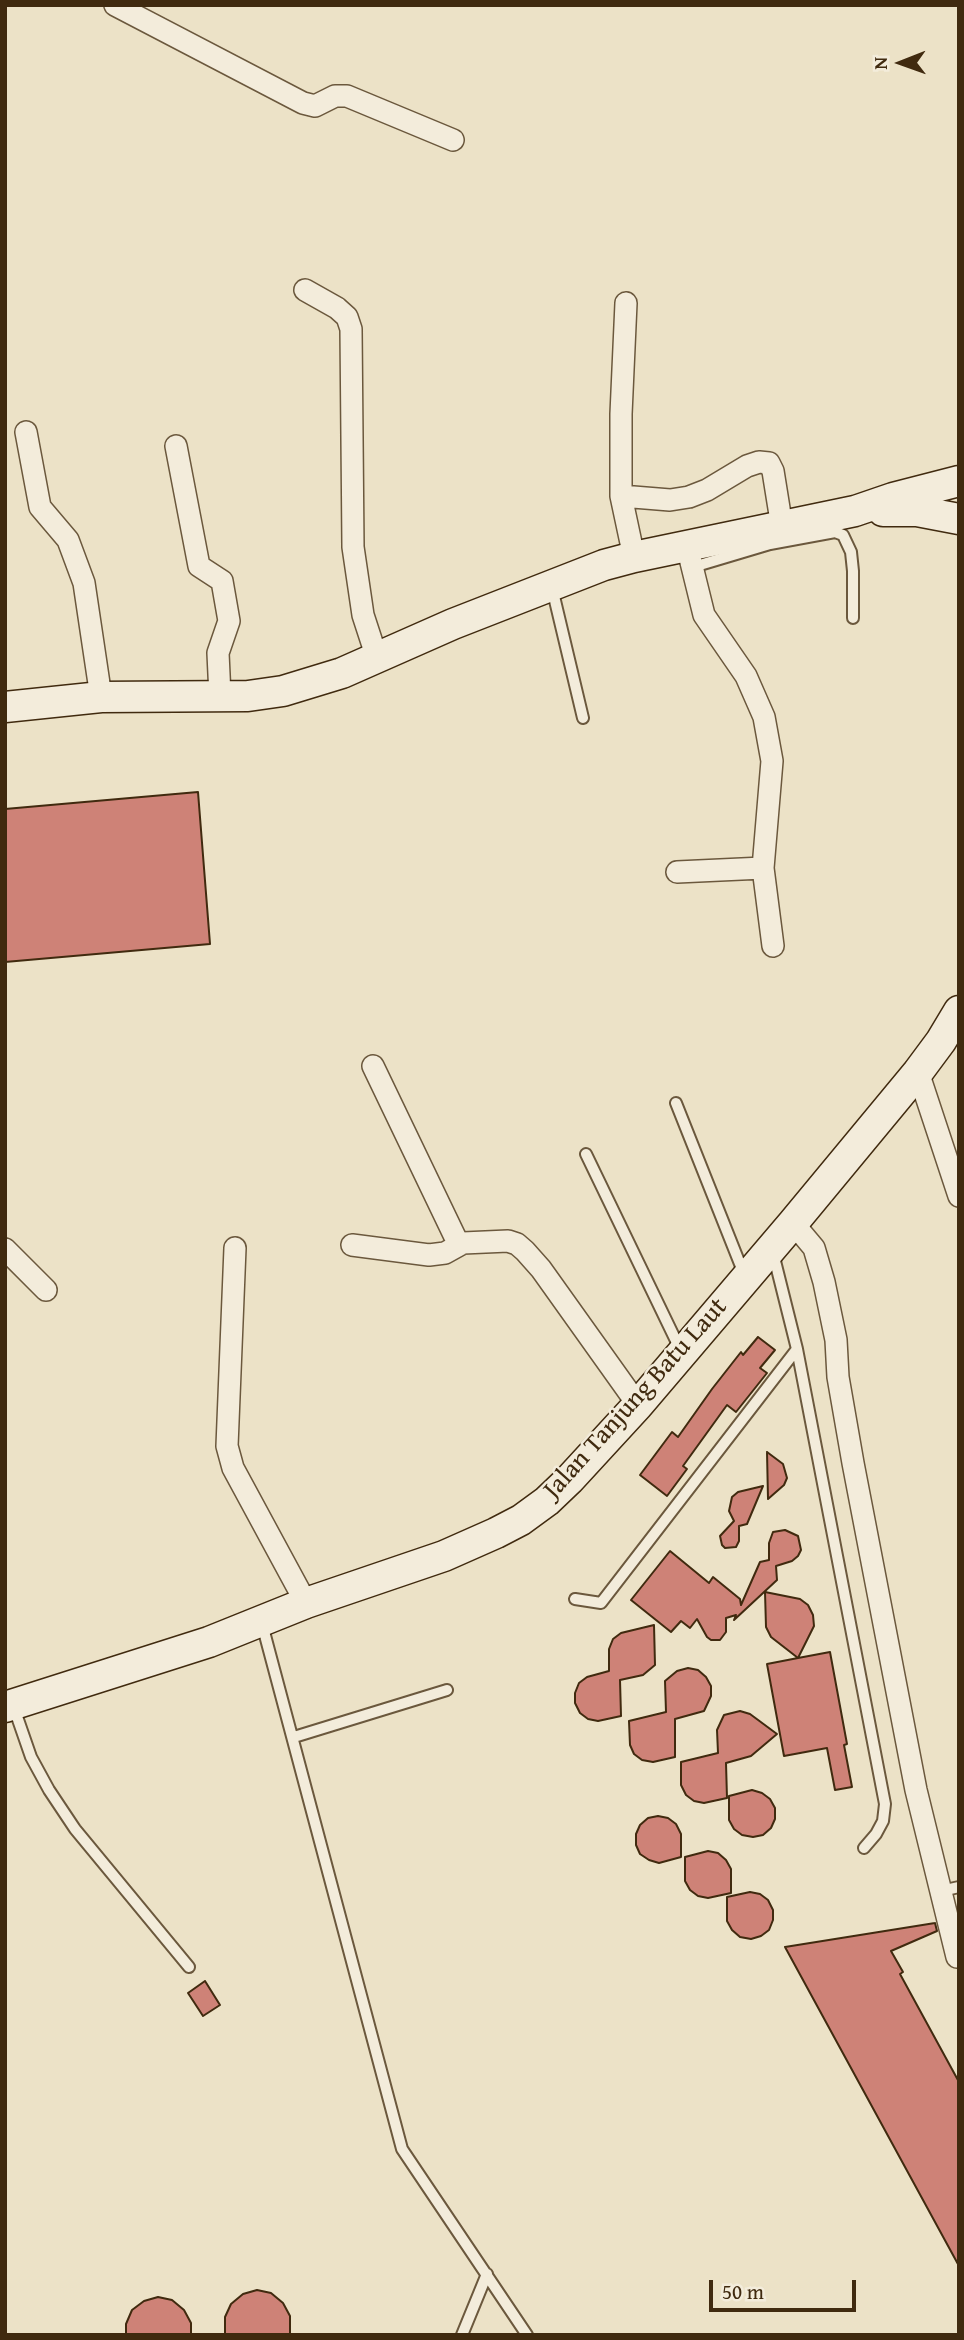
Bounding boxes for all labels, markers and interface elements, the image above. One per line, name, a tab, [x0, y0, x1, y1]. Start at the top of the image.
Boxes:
north arrow	[866, 28, 936, 98]
text: N	[866, 57, 894, 70]
street label: Jalan Tanjung Batu Laut	[538, 1292, 734, 1506]
scale bar	[712, 2266, 859, 2310]
text: 50 m	[722, 2276, 764, 2307]

